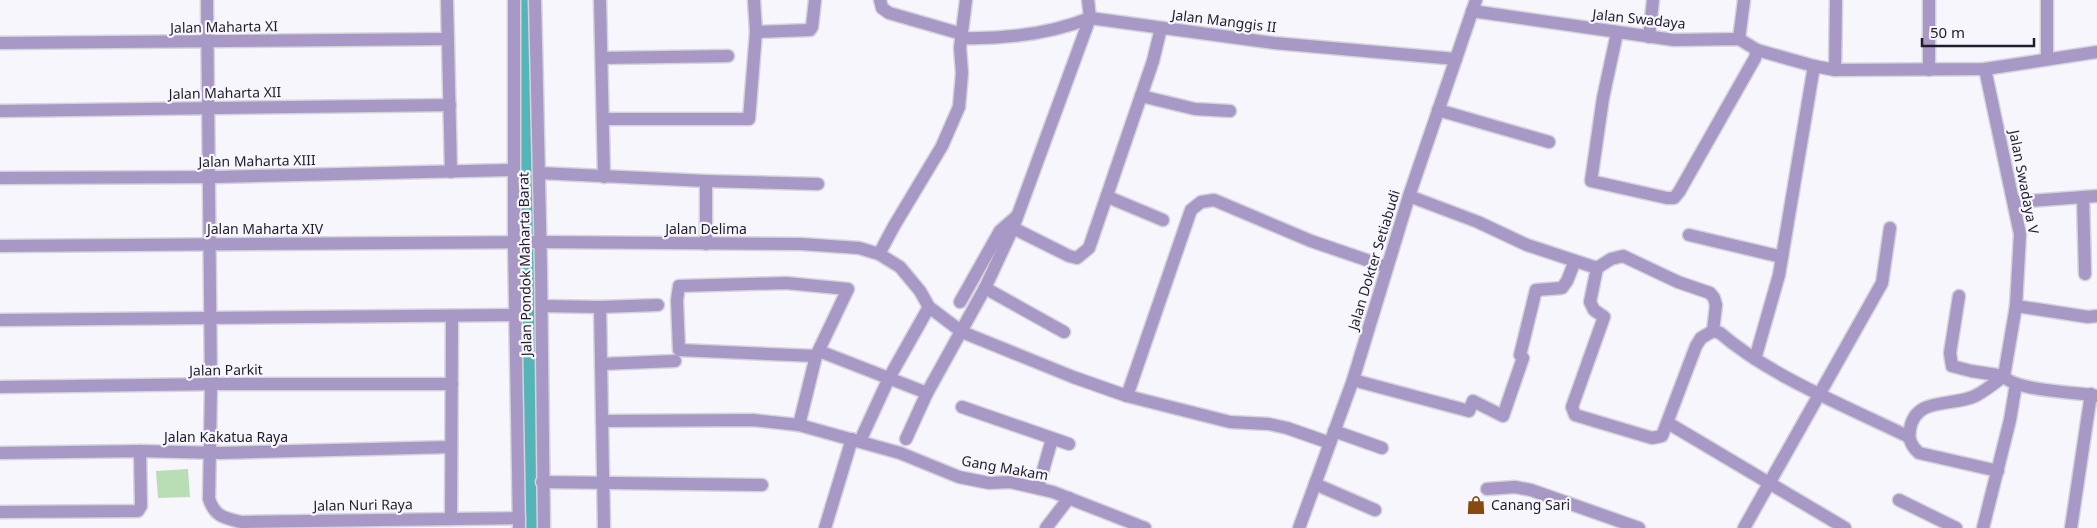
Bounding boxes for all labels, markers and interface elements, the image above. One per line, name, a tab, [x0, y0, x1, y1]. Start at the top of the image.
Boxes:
street label: Jalan Manggis II	[1169, 4, 1278, 36]
street label: Jalan Swadaya	[1590, 4, 1687, 33]
scale bar	[1922, 15, 2034, 47]
street label: Jalan Maharta XI	[168, 16, 278, 37]
text: 50 m	[1930, 22, 1965, 42]
street label: Jalan Maharta XII	[167, 82, 282, 103]
street label: Jalan Swadaya V	[2005, 126, 2044, 236]
street label: Jalan Maharta XIII	[196, 150, 316, 171]
street label: Jalan Pondok Maharta Barat	[513, 172, 536, 358]
street label: Jalan Dokter Setiabudi	[1343, 187, 1404, 334]
street label: Jalan Maharta XIV	[205, 219, 324, 238]
street label: Jalan Delima	[663, 219, 747, 238]
street label: Jalan Parkit	[187, 359, 263, 380]
street label: Jalan Kakatua Raya	[162, 427, 288, 446]
street label: Gang Makam	[960, 451, 1050, 484]
street label: Jalan Nuri Raya	[311, 494, 413, 515]
shop icon: Canang Sari	[1465, 494, 1487, 516]
place label: Canang Sari	[1491, 495, 1570, 514]

